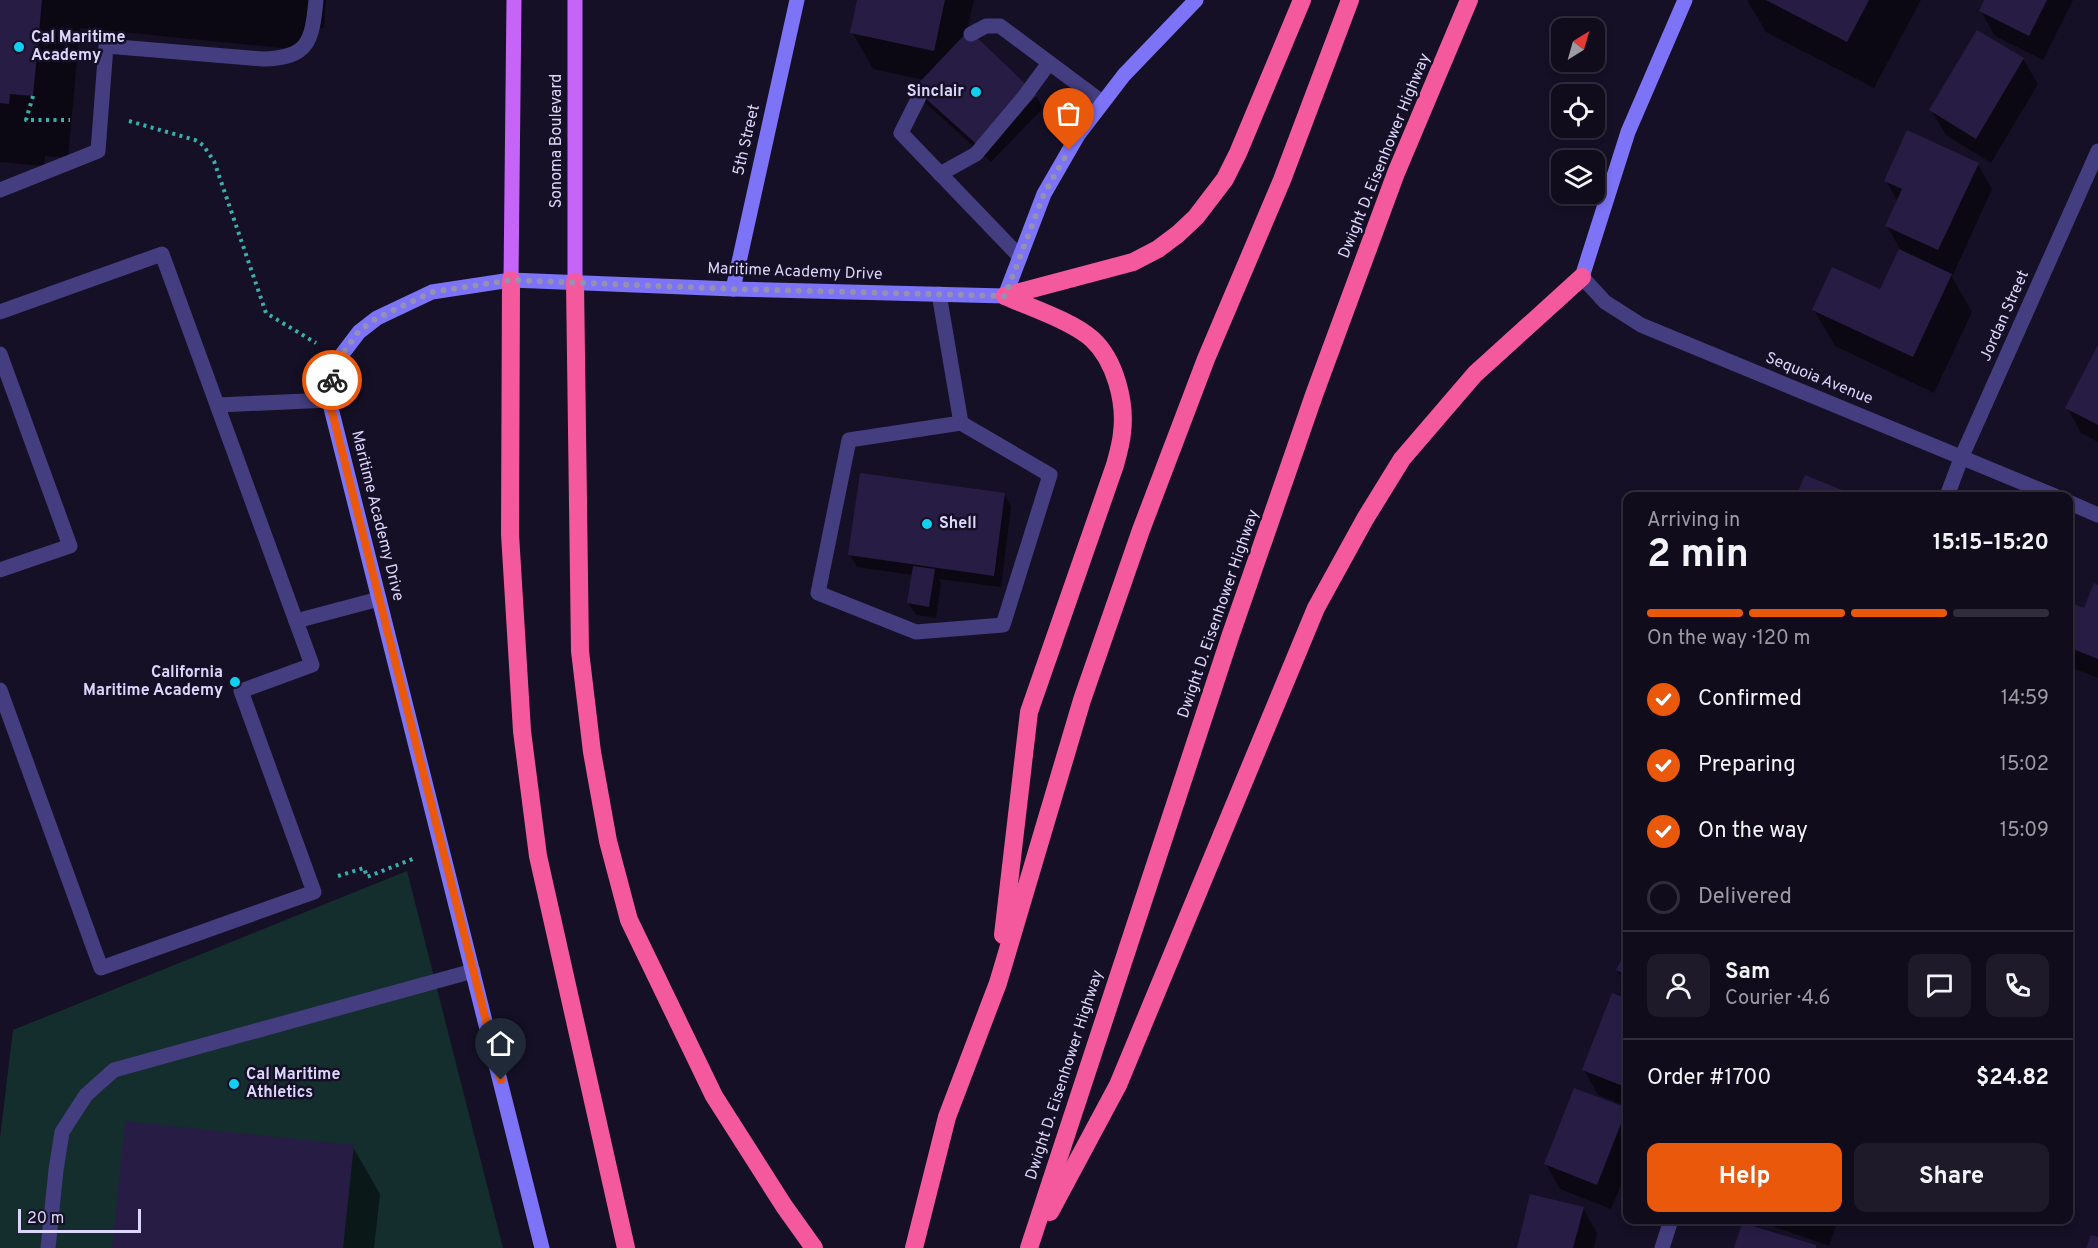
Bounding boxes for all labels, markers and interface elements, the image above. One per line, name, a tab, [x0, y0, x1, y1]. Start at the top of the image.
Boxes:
north arrow	[1551, 18, 1605, 72]
map controls	[1551, 18, 1605, 204]
place label: Cal Maritime Academy	[31, 28, 125, 66]
marker: Cal Maritime Academy	[12, 40, 26, 54]
street label: Dwight D. Eisenhower Highway	[1335, 50, 1435, 262]
street label: Sonoma Boulevard	[547, 74, 567, 208]
place label: Sinclair	[907, 82, 964, 102]
button: locate	[1551, 84, 1605, 138]
marker: Sinclair	[969, 85, 983, 99]
pin	[1043, 88, 1094, 150]
icon: bag	[1052, 97, 1085, 130]
street label: 5th Street	[729, 102, 765, 178]
button: layers	[1551, 150, 1605, 204]
street label: Maritime Academy Drive	[707, 259, 883, 285]
street label: Jordan Street	[1976, 267, 2034, 365]
street label: Sequoia Avenue	[1762, 348, 1876, 410]
courier	[302, 350, 362, 410]
icon: bike	[316, 364, 349, 397]
street label: Maritime Academy Drive	[346, 429, 408, 603]
street label: Dwight D. Eisenhower Highway	[1174, 507, 1264, 721]
text: Arriving in	[1647, 508, 1740, 534]
place label: Shell	[939, 514, 977, 534]
marker: Shell	[920, 517, 934, 531]
text: 15:15–15:20	[1933, 530, 2049, 557]
text: 2 min	[1647, 532, 1749, 581]
text: On the way · 120 m	[1647, 626, 1811, 652]
place label: California Maritime Academy	[83, 663, 223, 701]
marker: California Maritime Academy	[228, 675, 242, 689]
icon: check	[1647, 683, 1680, 716]
text: Confirmed	[1698, 686, 1802, 713]
text: 14:59	[2001, 686, 2049, 712]
icon: check	[1647, 749, 1680, 782]
text: Preparing	[1698, 752, 1796, 779]
text: 15:02	[2000, 752, 2049, 778]
icon: check	[1647, 815, 1680, 848]
text: On the way	[1698, 818, 1808, 845]
text: 15:09	[2000, 818, 2049, 844]
text: Delivered	[1698, 884, 1792, 911]
button: person	[1647, 954, 1710, 1017]
button: chat	[1908, 954, 1971, 1017]
button: phone	[1986, 954, 2049, 1017]
text: Sam	[1725, 959, 1770, 986]
street label: Dwight D. Eisenhower Highway	[1022, 968, 1108, 1182]
text: Courier · 4.6	[1725, 986, 1830, 1012]
pin	[475, 1018, 526, 1080]
icon: home	[484, 1027, 517, 1060]
place label: Cal Maritime Athletics	[246, 1065, 340, 1103]
text: Order #1700	[1647, 1065, 1771, 1092]
text: $24.82	[1976, 1065, 2049, 1092]
marker: Cal Maritime Athletics	[227, 1077, 241, 1091]
button: Help	[1647, 1143, 1842, 1212]
button: Share	[1854, 1143, 2049, 1212]
scale bar	[18, 1206, 141, 1234]
text: 20 m	[27, 1209, 64, 1229]

